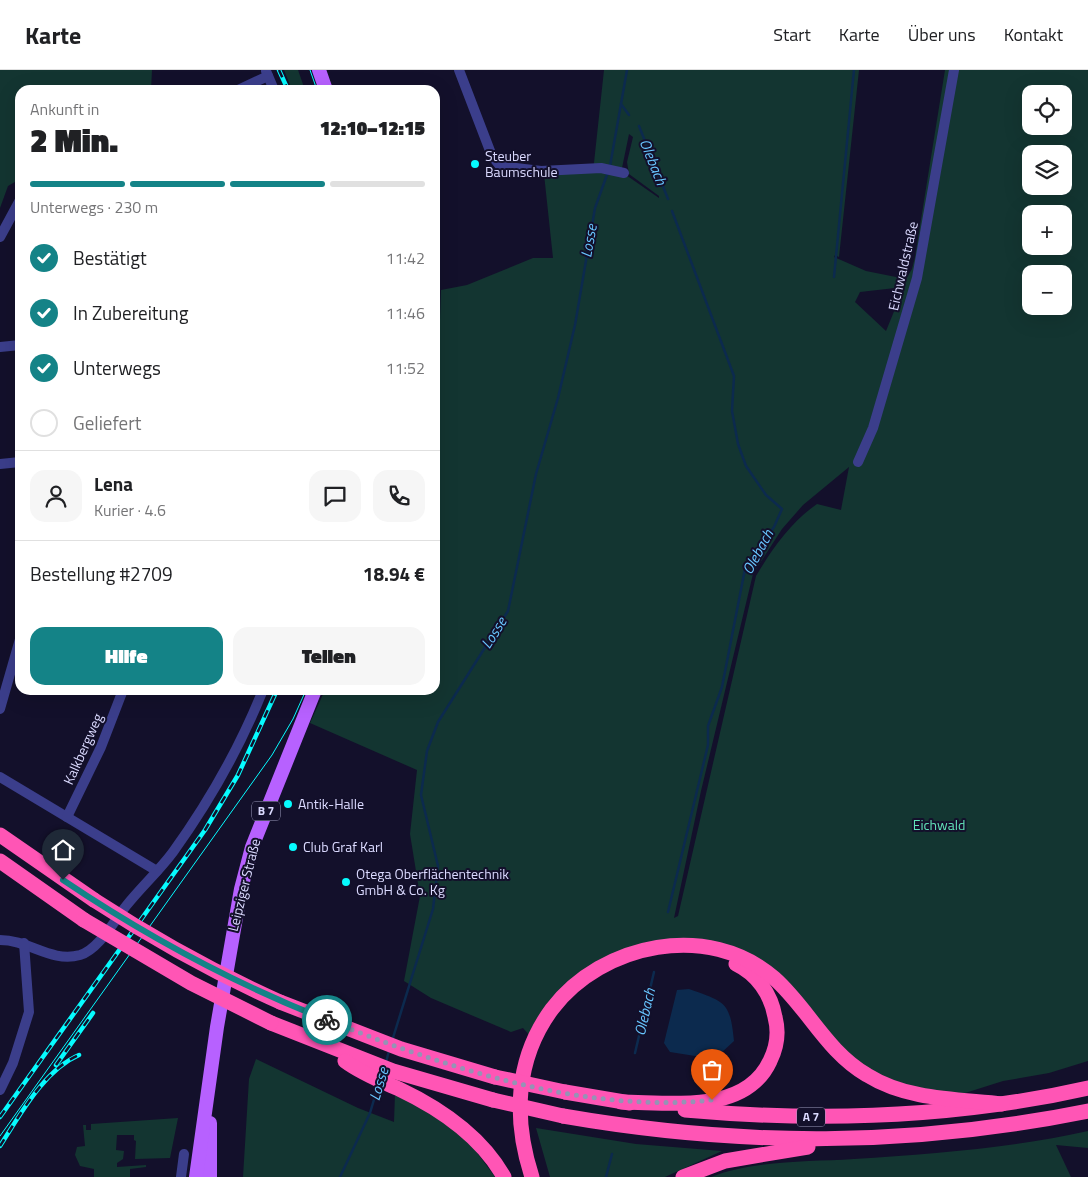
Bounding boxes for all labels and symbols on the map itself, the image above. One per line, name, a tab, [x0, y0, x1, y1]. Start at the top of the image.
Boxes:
water label: Olebach	[634, 135, 673, 189]
place label: Steuber Baumschule	[485, 145, 558, 182]
marker: Steuber Baumschule	[469, 158, 481, 170]
street label: Eichwaldstraße	[882, 219, 923, 313]
water label: Losse	[574, 221, 603, 259]
water label: Olebach	[736, 525, 779, 578]
water label: Losse	[475, 612, 513, 653]
street label: Kalkbergweg	[57, 710, 108, 788]
place label: Antik-Halle	[298, 793, 364, 814]
marker: Antik-Halle	[282, 798, 294, 810]
road number: B 7	[252, 801, 280, 820]
park label: Eichwald	[913, 814, 965, 835]
pin	[42, 829, 84, 880]
street label: Leipziger Straße	[222, 836, 265, 934]
place label: Club Graf Karl	[303, 836, 383, 857]
marker: Club Graf Karl	[287, 841, 299, 853]
place label: Otega Oberflächentechnik GmbH & Co. Kg	[356, 863, 509, 900]
marker: Otega Oberflächentechnik GmbH & Co. Kg	[340, 876, 352, 888]
water label: Olebach	[628, 985, 661, 1038]
courier	[302, 995, 352, 1045]
pin	[691, 1049, 733, 1100]
water label: Losse	[363, 1063, 395, 1103]
road number: A 7	[797, 1108, 825, 1126]

